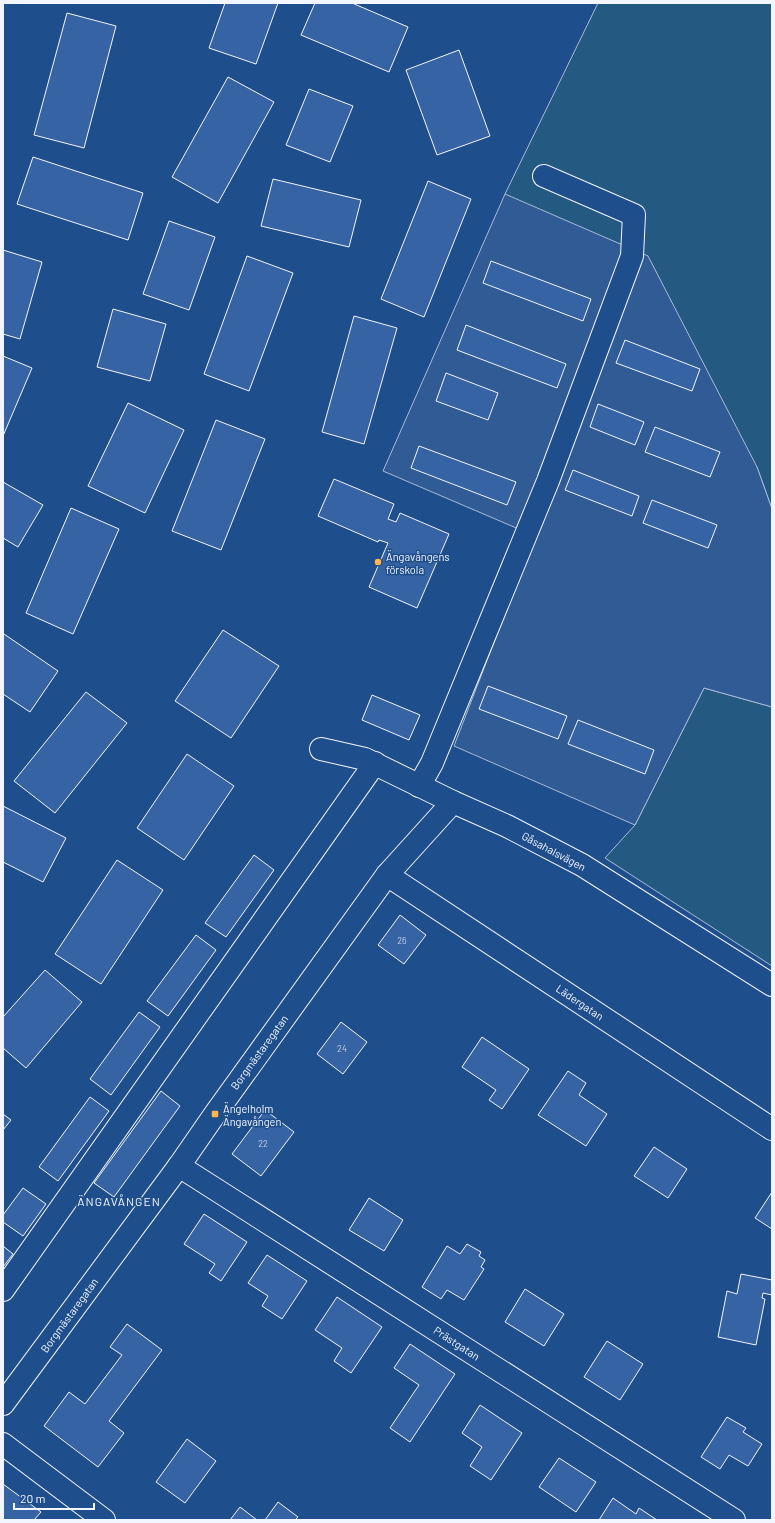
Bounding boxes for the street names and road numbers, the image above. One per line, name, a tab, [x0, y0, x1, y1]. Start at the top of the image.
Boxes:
street label: Gåsahalsvägen	[520, 829, 588, 873]
street label: Lädergatan	[554, 981, 606, 1023]
street label: Borgmästaregatan	[228, 1012, 290, 1092]
street label: Borgmästaregatan	[38, 1275, 100, 1355]
street label: Prästgatan	[432, 1323, 483, 1363]

